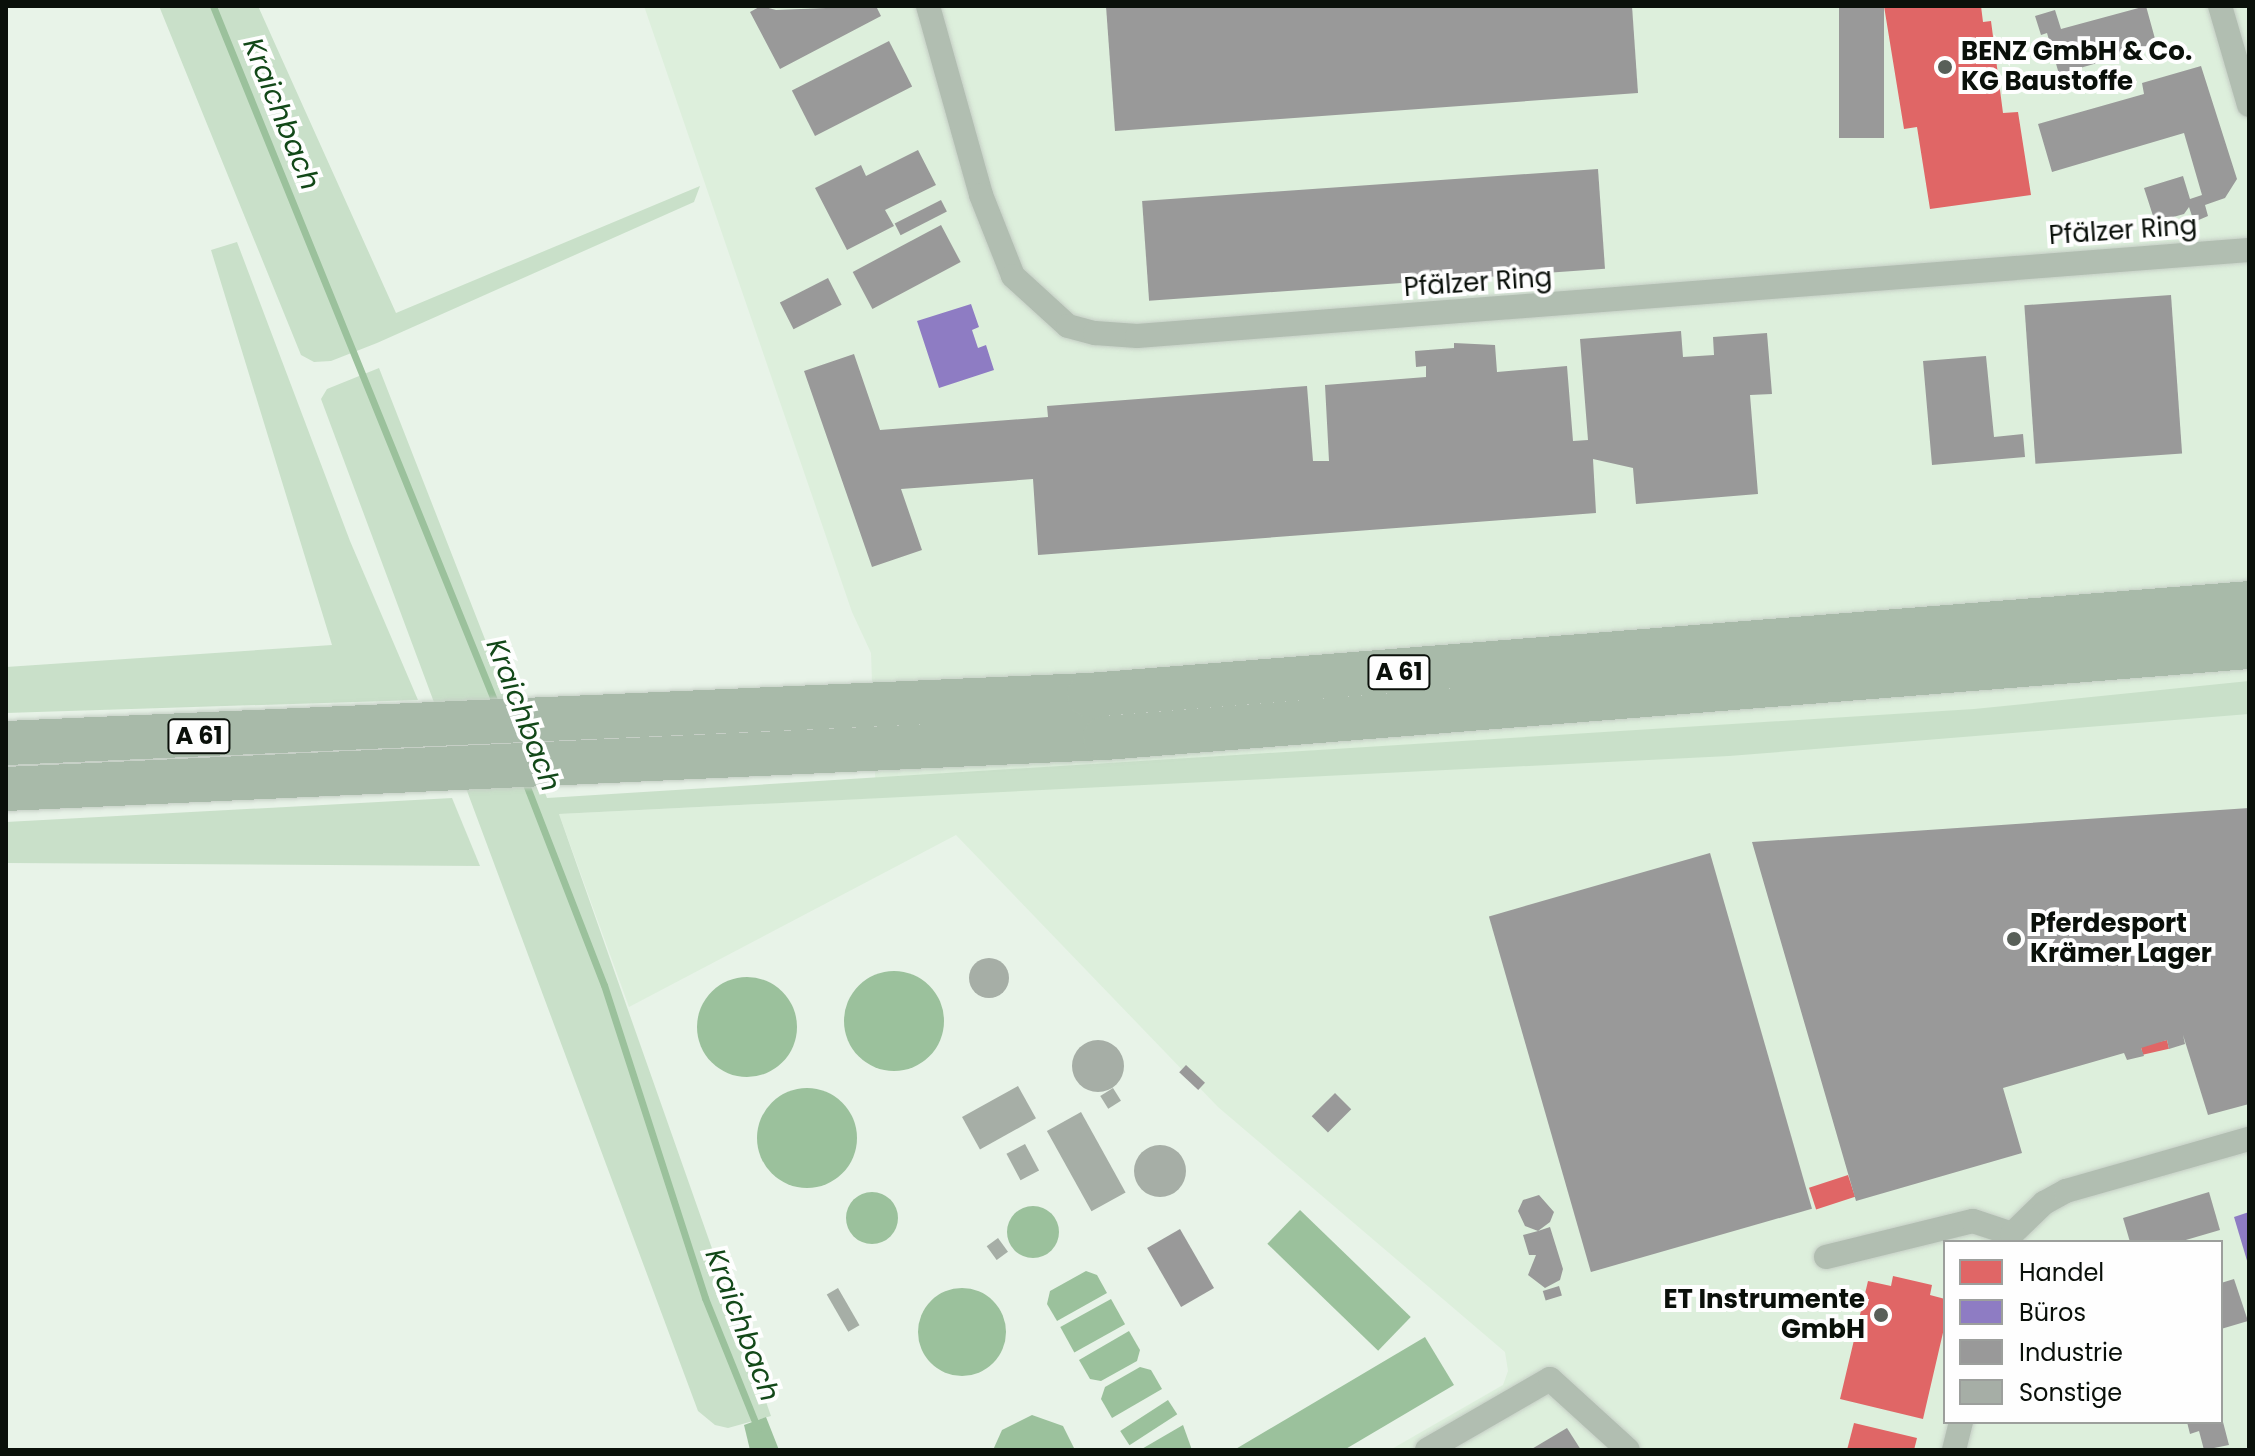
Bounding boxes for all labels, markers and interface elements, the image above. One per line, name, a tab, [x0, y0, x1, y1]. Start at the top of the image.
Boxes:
water label: Kraichbach	[235, 33, 327, 195]
place label: BENZ GmbH & Co. KG Baustoffe	[1961, 36, 2192, 98]
marker: BENZ GmbH & Co. KG Baustoffe	[1936, 58, 1954, 76]
street label: Pfälzer Ring	[2048, 210, 2198, 252]
street label: Pfälzer Ring	[1403, 262, 1553, 304]
water label: Kraichbach	[479, 634, 567, 796]
road number: A 61	[1367, 652, 1431, 692]
road number: A 61	[167, 716, 231, 756]
place label: Pferdesport Krämer Lager	[2030, 908, 2212, 970]
marker: Pferdesport Krämer Lager	[2005, 930, 2023, 948]
legend	[1943, 1240, 2223, 1424]
water label: Kraichbach	[698, 1244, 786, 1406]
text: Handel	[2019, 1256, 2104, 1289]
place label: ET Instrumente GmbH	[1664, 1284, 1865, 1346]
text: Büros	[2019, 1296, 2086, 1329]
marker: ET Instrumente GmbH	[1872, 1306, 1890, 1324]
text: Industrie	[2019, 1336, 2123, 1369]
text: Sonstige	[2019, 1376, 2122, 1409]

